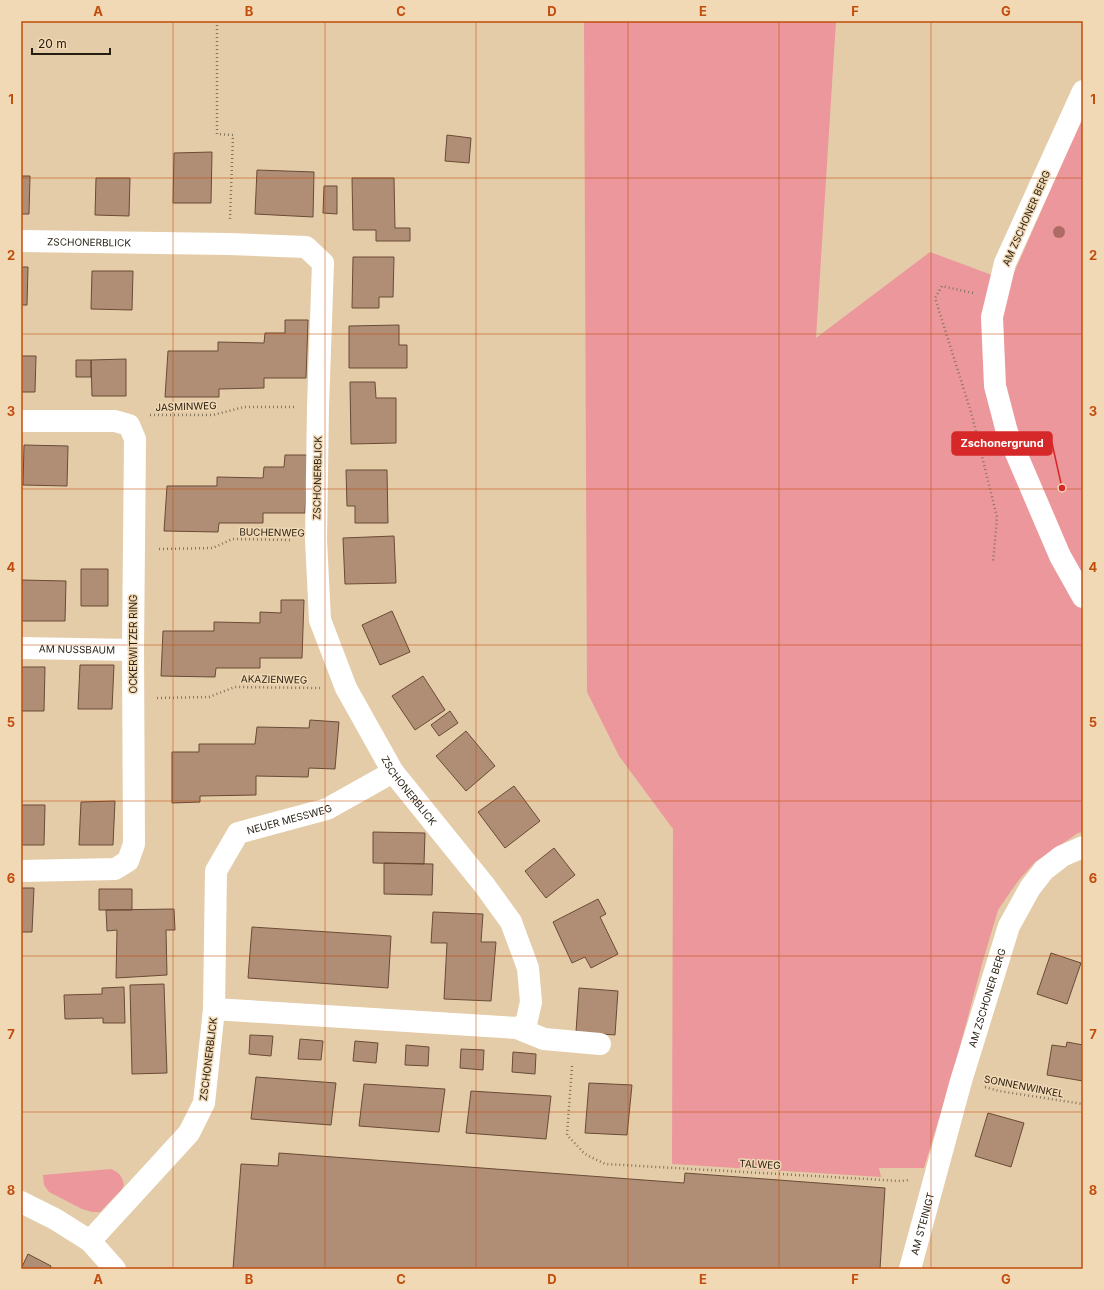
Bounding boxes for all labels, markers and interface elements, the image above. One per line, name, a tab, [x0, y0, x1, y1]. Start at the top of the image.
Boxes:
text: A	[93, 3, 103, 19]
text: B	[245, 3, 254, 19]
text: C	[396, 3, 406, 19]
text: D	[547, 3, 557, 19]
text: E	[699, 3, 707, 19]
text: F	[851, 3, 859, 19]
text: G	[1001, 3, 1011, 19]
scale bar	[32, 30, 110, 56]
text: 20 m	[38, 36, 67, 51]
text: 1	[8, 91, 14, 107]
text: 1	[1090, 91, 1096, 107]
street label: AM ZSCHONER BERG	[1000, 168, 1052, 268]
street label: ZSCHONERBLICK	[47, 235, 131, 249]
text: 2	[7, 247, 15, 263]
text: 2	[1089, 247, 1097, 263]
street label: JASMINWEG	[155, 399, 217, 413]
text: 3	[7, 403, 15, 419]
text: 3	[1089, 403, 1097, 419]
callout: Zschonergrund	[952, 432, 1052, 455]
street label: ZSCHONERBLICK	[310, 436, 324, 520]
text: Zschonergrund	[960, 436, 1044, 450]
street label: BUCHENWEG	[239, 525, 305, 539]
text: 4	[7, 559, 16, 575]
text: 4	[1089, 559, 1098, 575]
street label: OCKERWITZER RING	[127, 595, 139, 693]
street label: AM NUSSBAUM	[39, 642, 115, 656]
street label: AKAZIENWEG	[241, 672, 307, 686]
text: 5	[7, 714, 15, 730]
text: 5	[1089, 714, 1097, 730]
street label: ZSCHONERBLICK	[379, 754, 440, 828]
street label: NEUER MESSWEG	[245, 801, 334, 836]
text: 6	[7, 870, 15, 886]
text: 6	[1089, 870, 1097, 886]
street label: AM ZSCHONER BERG	[966, 947, 1008, 1049]
street label: ZSCHONERBLICK	[197, 1016, 219, 1101]
text: 7	[7, 1026, 15, 1042]
text: 7	[1089, 1026, 1097, 1042]
street label: SONNENWINKEL	[983, 1072, 1065, 1100]
street label: TALWEG	[739, 1157, 781, 1171]
text: 8	[7, 1182, 15, 1198]
text: 8	[1089, 1182, 1097, 1198]
street label: AM STEINIGT	[908, 1191, 937, 1256]
text: A	[93, 1271, 103, 1287]
text: B	[245, 1271, 254, 1287]
text: C	[396, 1271, 406, 1287]
text: D	[547, 1271, 557, 1287]
text: E	[699, 1271, 707, 1287]
text: F	[851, 1271, 859, 1287]
text: G	[1001, 1271, 1011, 1287]

